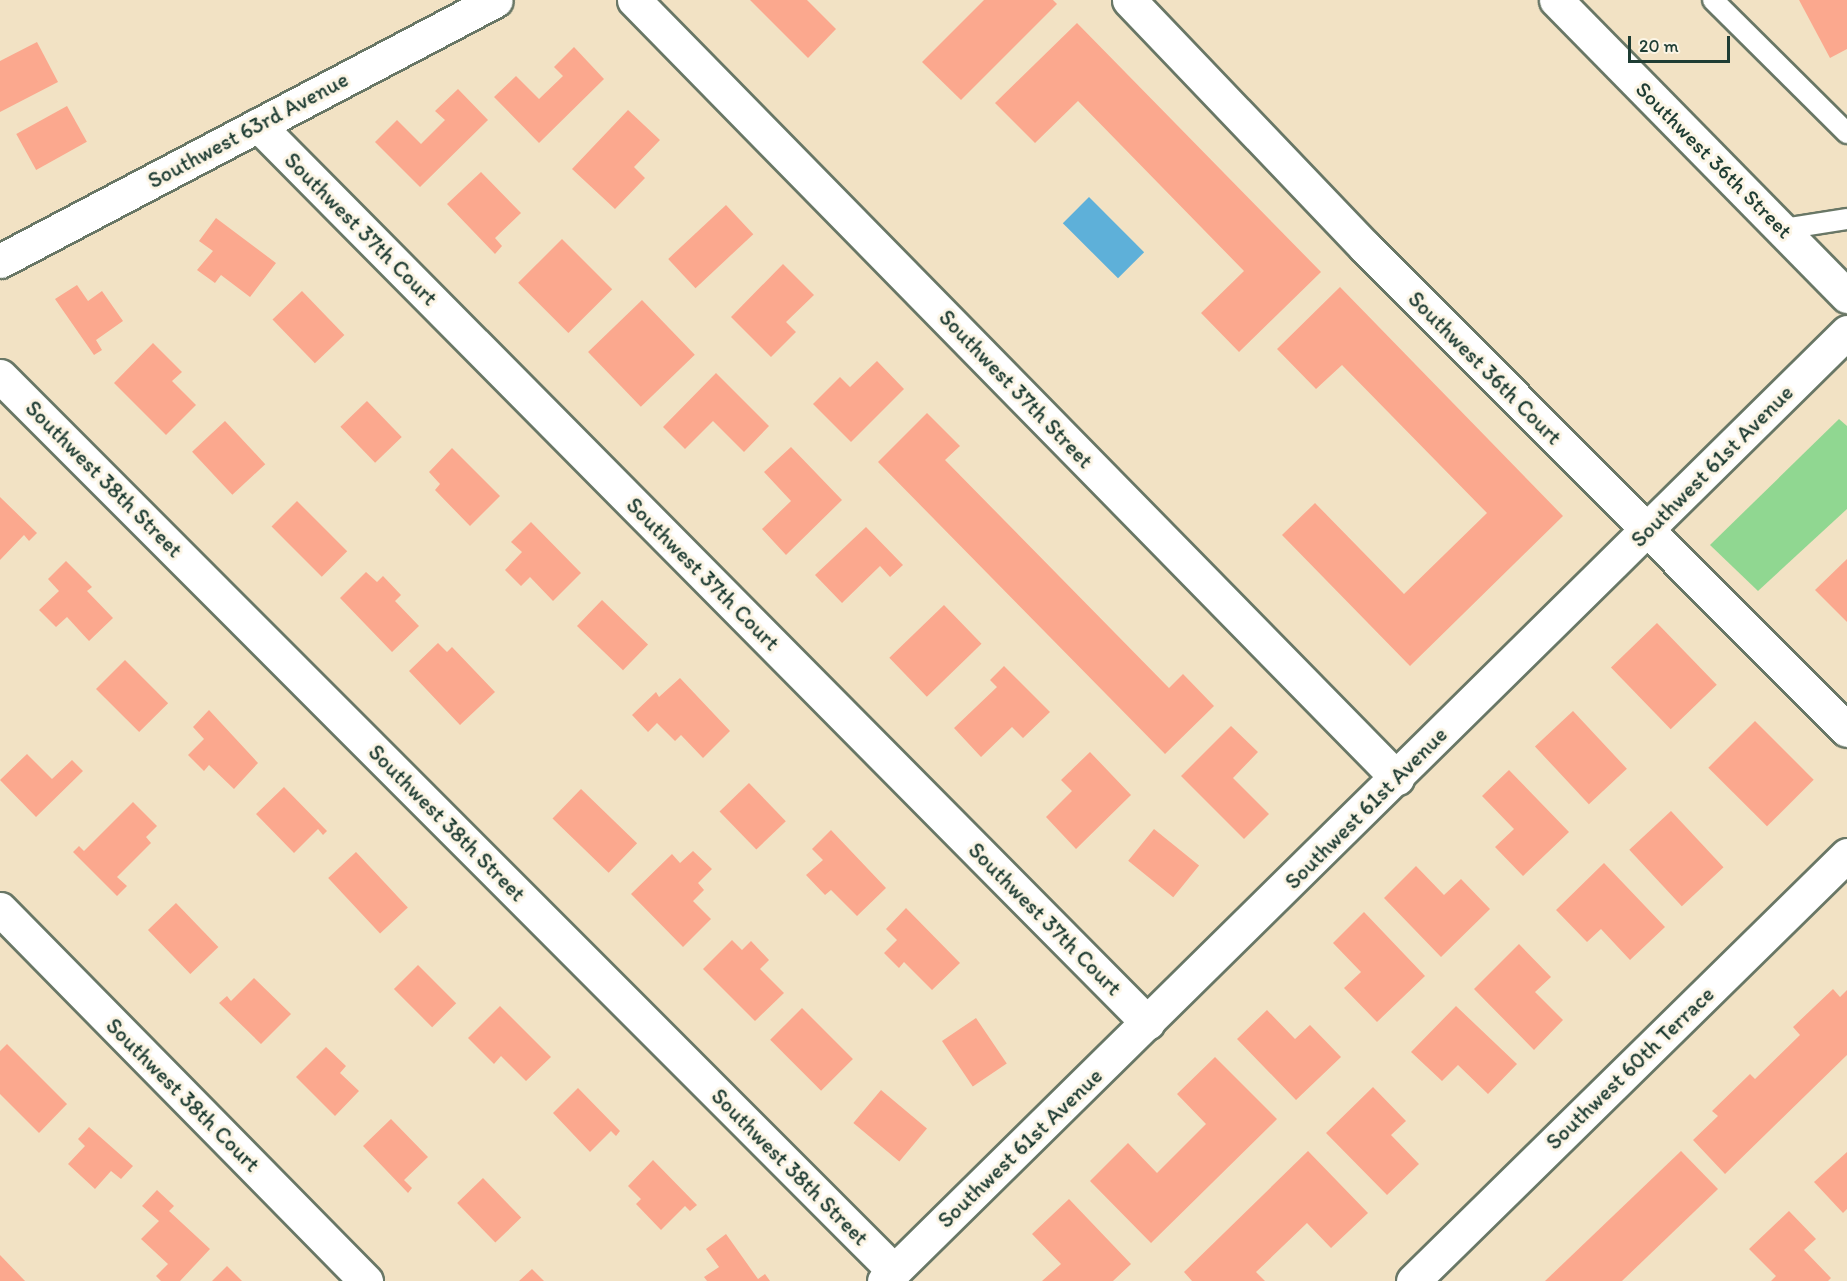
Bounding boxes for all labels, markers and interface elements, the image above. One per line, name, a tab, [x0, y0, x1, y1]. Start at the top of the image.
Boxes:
scale bar	[1631, 24, 1733, 62]
text: 20 m	[1639, 35, 1679, 57]
street label: Southwest 63rd Avenue	[144, 66, 352, 194]
street label: Southwest 36th Street	[1630, 76, 1798, 244]
street label: Southwest 37th Court	[279, 147, 443, 311]
street label: Southwest 36th Court	[1403, 286, 1567, 450]
street label: Southwest 37th Street	[934, 305, 1098, 473]
street label: Southwest 61st Avenue	[1626, 380, 1798, 552]
street label: Southwest 38th Street	[20, 395, 188, 563]
street label: Southwest 37th Court	[621, 492, 785, 656]
street label: Southwest 61st Avenue	[1280, 722, 1452, 894]
street label: Southwest 38th Street	[363, 739, 531, 907]
street label: Southwest 37th Court	[963, 837, 1127, 1001]
street label: Southwest 60th Terrace	[1541, 981, 1719, 1155]
street label: Southwest 38th Court	[101, 1013, 265, 1177]
street label: Southwest 61st Avenue	[933, 1063, 1107, 1233]
street label: Southwest 38th Street	[706, 1083, 874, 1251]

